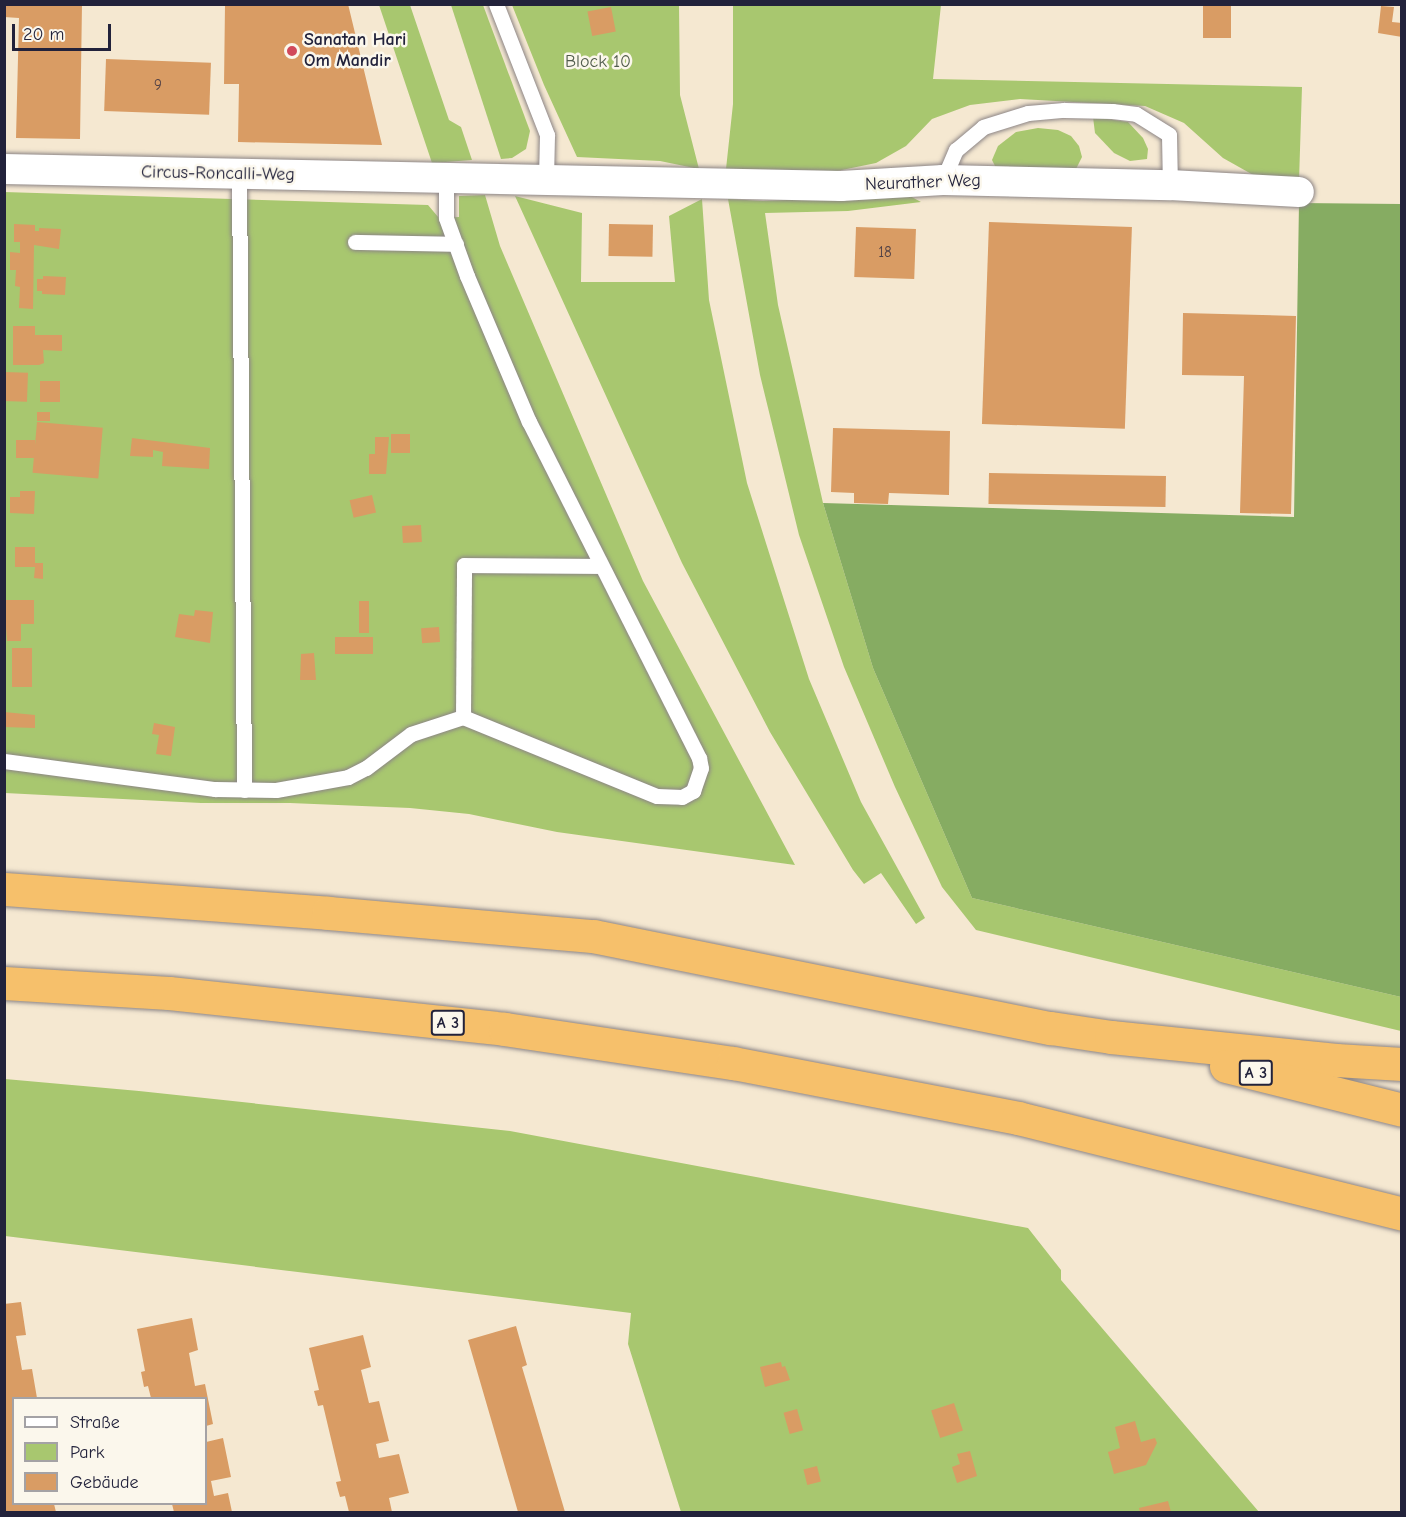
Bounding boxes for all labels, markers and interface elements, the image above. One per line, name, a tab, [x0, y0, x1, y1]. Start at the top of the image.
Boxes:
scale bar	[15, 12, 114, 50]
text: 20 m	[23, 24, 64, 45]
place label: Sanatan Hari Om Mandir	[304, 30, 406, 72]
marker: Sanatan Hari Om Mandir	[285, 44, 299, 58]
park label: Block 10	[565, 51, 631, 73]
house number: 9	[154, 77, 162, 95]
street label: Circus-Roncalli-Weg	[141, 162, 295, 186]
street label: Neurather Weg	[865, 170, 981, 196]
house number: 18	[878, 244, 892, 262]
road number: A 3	[430, 1010, 466, 1036]
road number: A 3	[1238, 1060, 1274, 1086]
legend	[12, 1397, 207, 1505]
text: Straße	[70, 1412, 120, 1433]
text: Park	[70, 1442, 104, 1463]
text: Gebäude	[70, 1472, 139, 1493]

